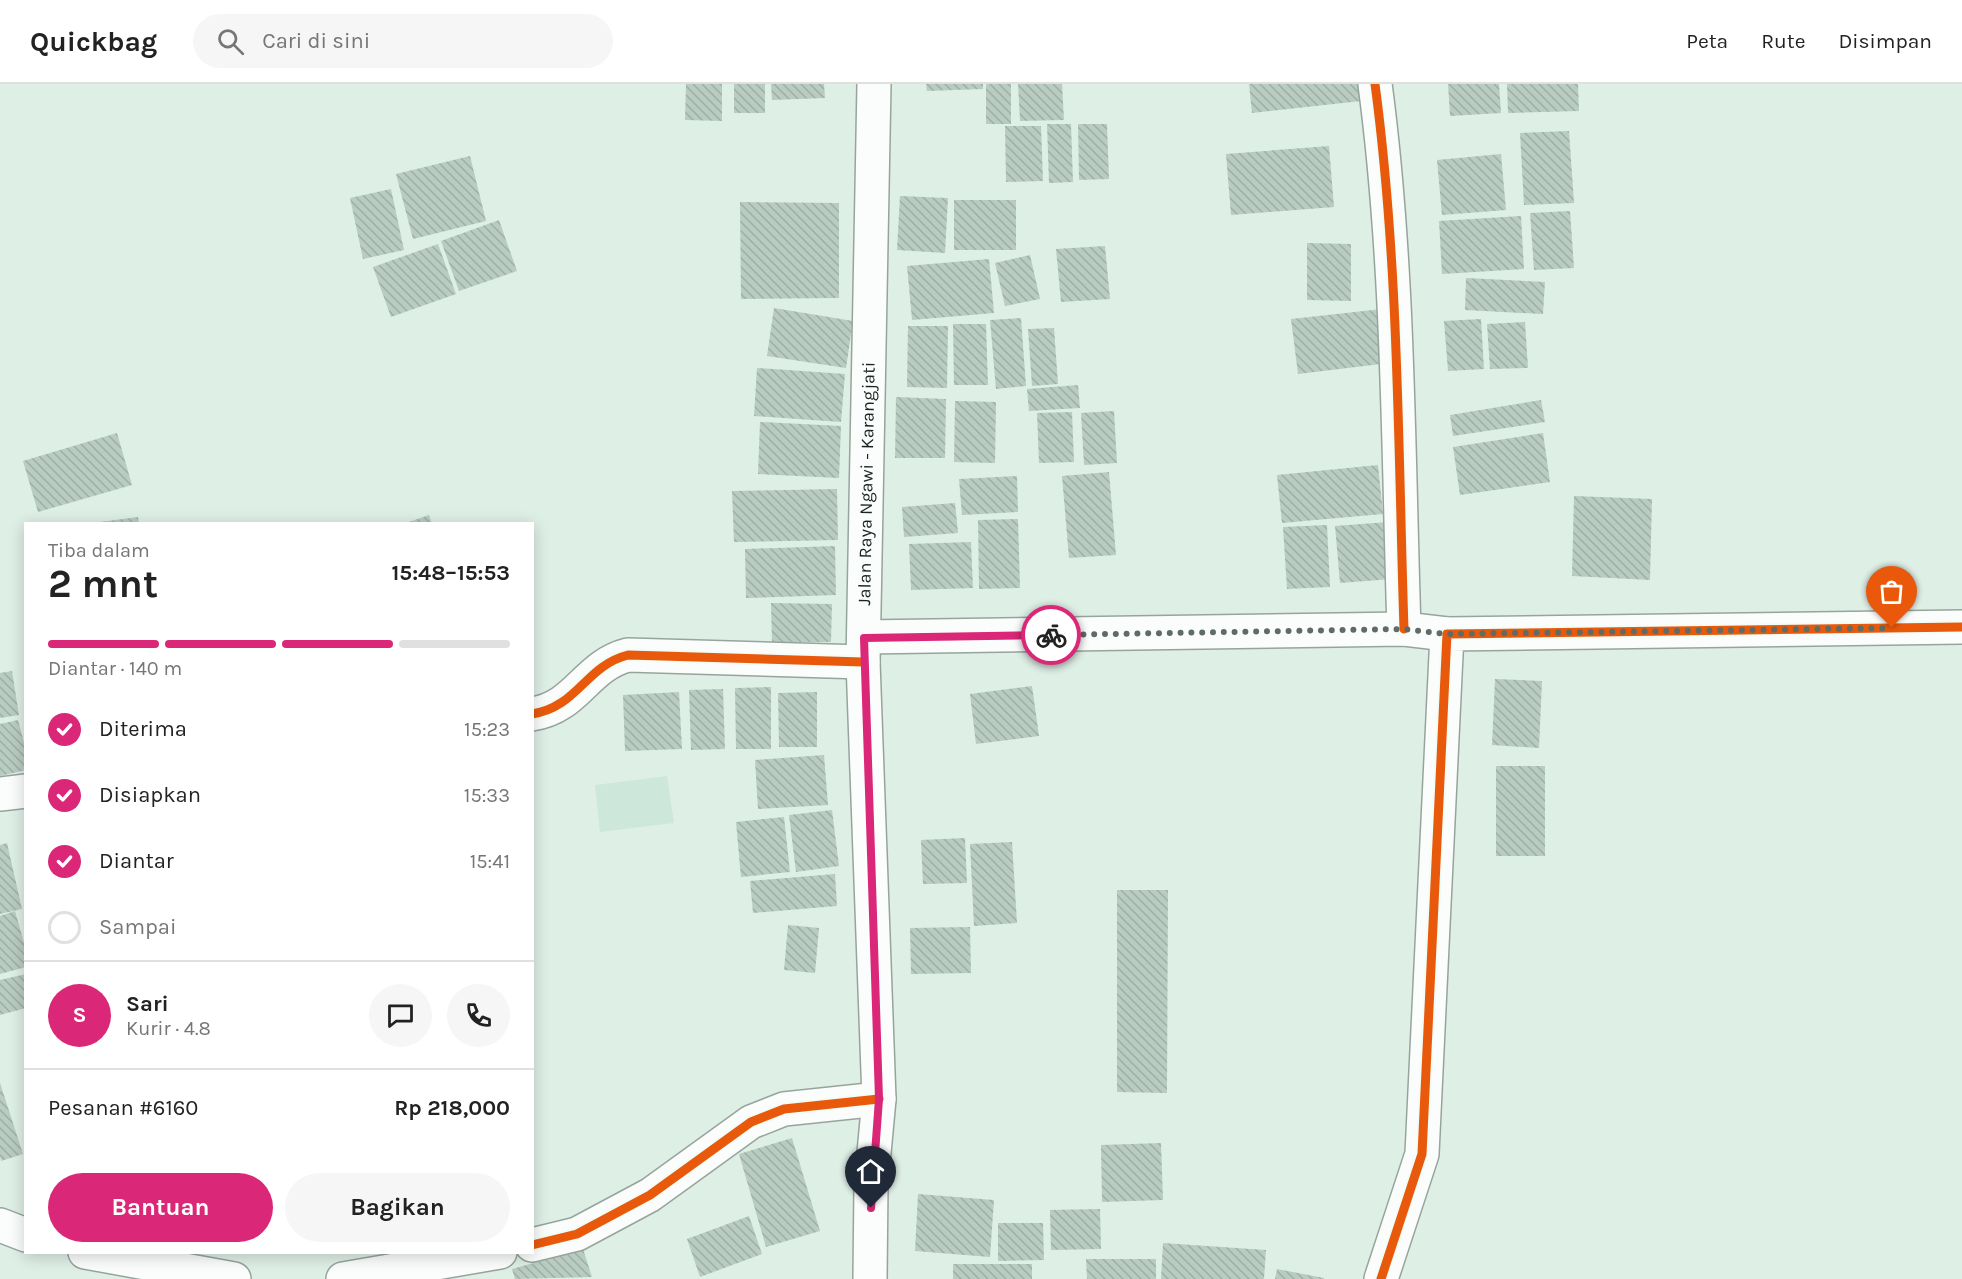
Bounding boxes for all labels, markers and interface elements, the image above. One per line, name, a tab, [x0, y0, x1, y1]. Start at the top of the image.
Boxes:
search box	[193, 14, 613, 68]
text: Quickbag	[30, 25, 157, 58]
icon: search	[214, 25, 247, 58]
text: Cari di sini	[262, 28, 370, 54]
text: Peta	[1686, 29, 1728, 53]
text: Rute	[1761, 29, 1805, 53]
text: Disimpan	[1838, 29, 1932, 53]
street label: Jalan Raya Ngawi - Karangjati	[853, 362, 880, 606]
text: Tiba dalam	[48, 539, 150, 562]
text: 15:48–15:53	[391, 560, 510, 586]
text: 2 mnt	[48, 561, 158, 607]
pin	[1866, 566, 1917, 628]
icon: bag	[1875, 575, 1908, 608]
courier	[1021, 605, 1081, 665]
icon: bike	[1035, 619, 1068, 652]
text: Diantar · 140 m	[48, 657, 182, 680]
icon: check	[48, 713, 81, 746]
text: Diterima	[99, 716, 187, 742]
text: 15:23	[464, 718, 510, 741]
icon: check	[48, 779, 81, 812]
text: Disiapkan	[99, 782, 201, 808]
text: 15:33	[464, 784, 510, 807]
icon: check	[48, 845, 81, 878]
text: Diantar	[99, 848, 174, 874]
text: 15:41	[470, 850, 510, 873]
text: Sampai	[99, 914, 177, 940]
button: chat	[369, 984, 432, 1047]
button: phone	[447, 984, 510, 1047]
text: Sari	[126, 991, 169, 1017]
text: S	[72, 1002, 87, 1028]
text: Kurir · 4.8	[126, 1017, 211, 1040]
text: Pesanan #6160	[48, 1095, 198, 1121]
text: Rp 218,000	[394, 1095, 510, 1121]
pin	[845, 1146, 896, 1208]
icon: home	[854, 1155, 887, 1188]
button: Bantuan	[48, 1173, 273, 1242]
button: Bagikan	[285, 1173, 510, 1242]

